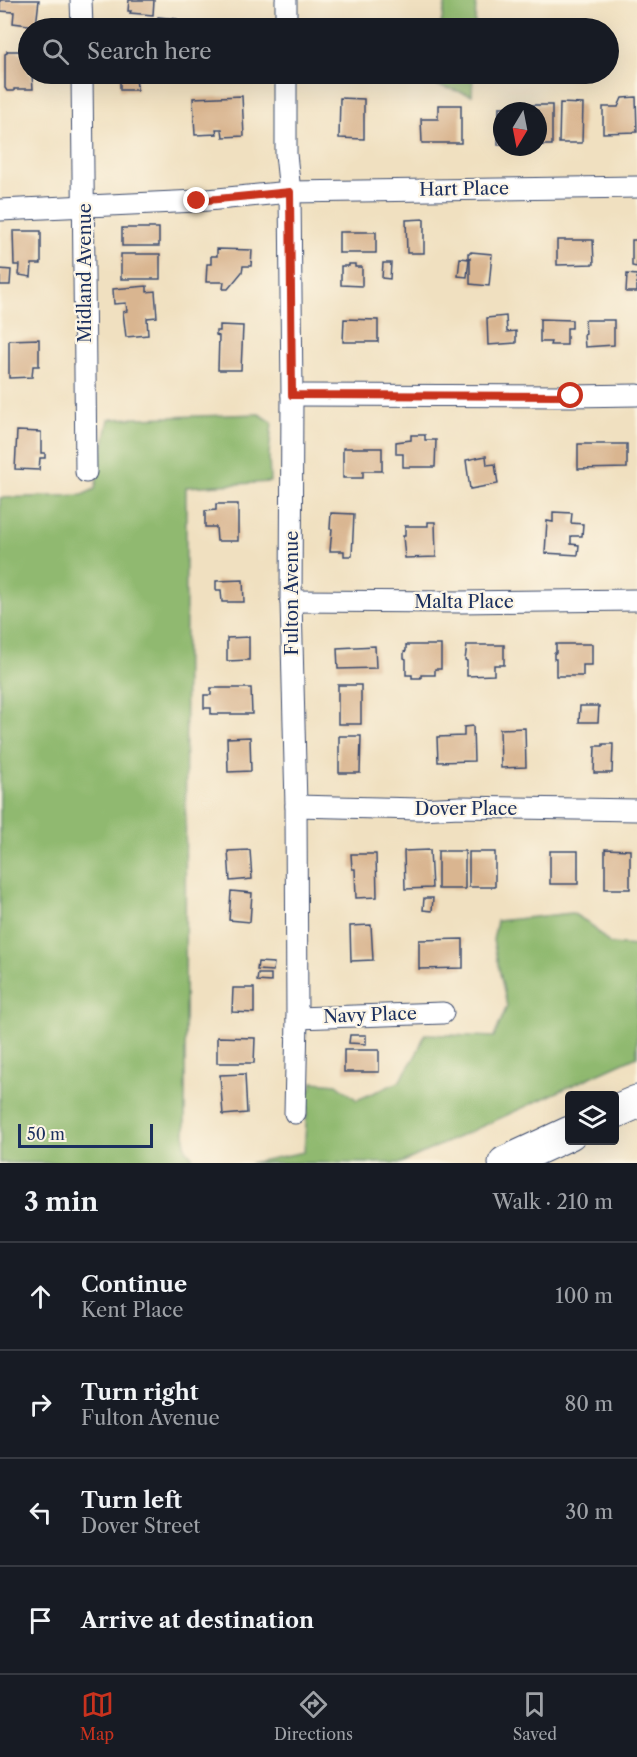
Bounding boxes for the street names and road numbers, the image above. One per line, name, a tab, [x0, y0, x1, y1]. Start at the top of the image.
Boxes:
street label: Hart Place	[419, 177, 509, 201]
street label: Midland Avenue	[74, 203, 96, 343]
street label: Fulton Avenue	[281, 531, 303, 655]
street label: Malta Place	[414, 591, 514, 613]
street label: Dover Place	[415, 798, 517, 820]
street label: Navy Place	[323, 1002, 417, 1028]

